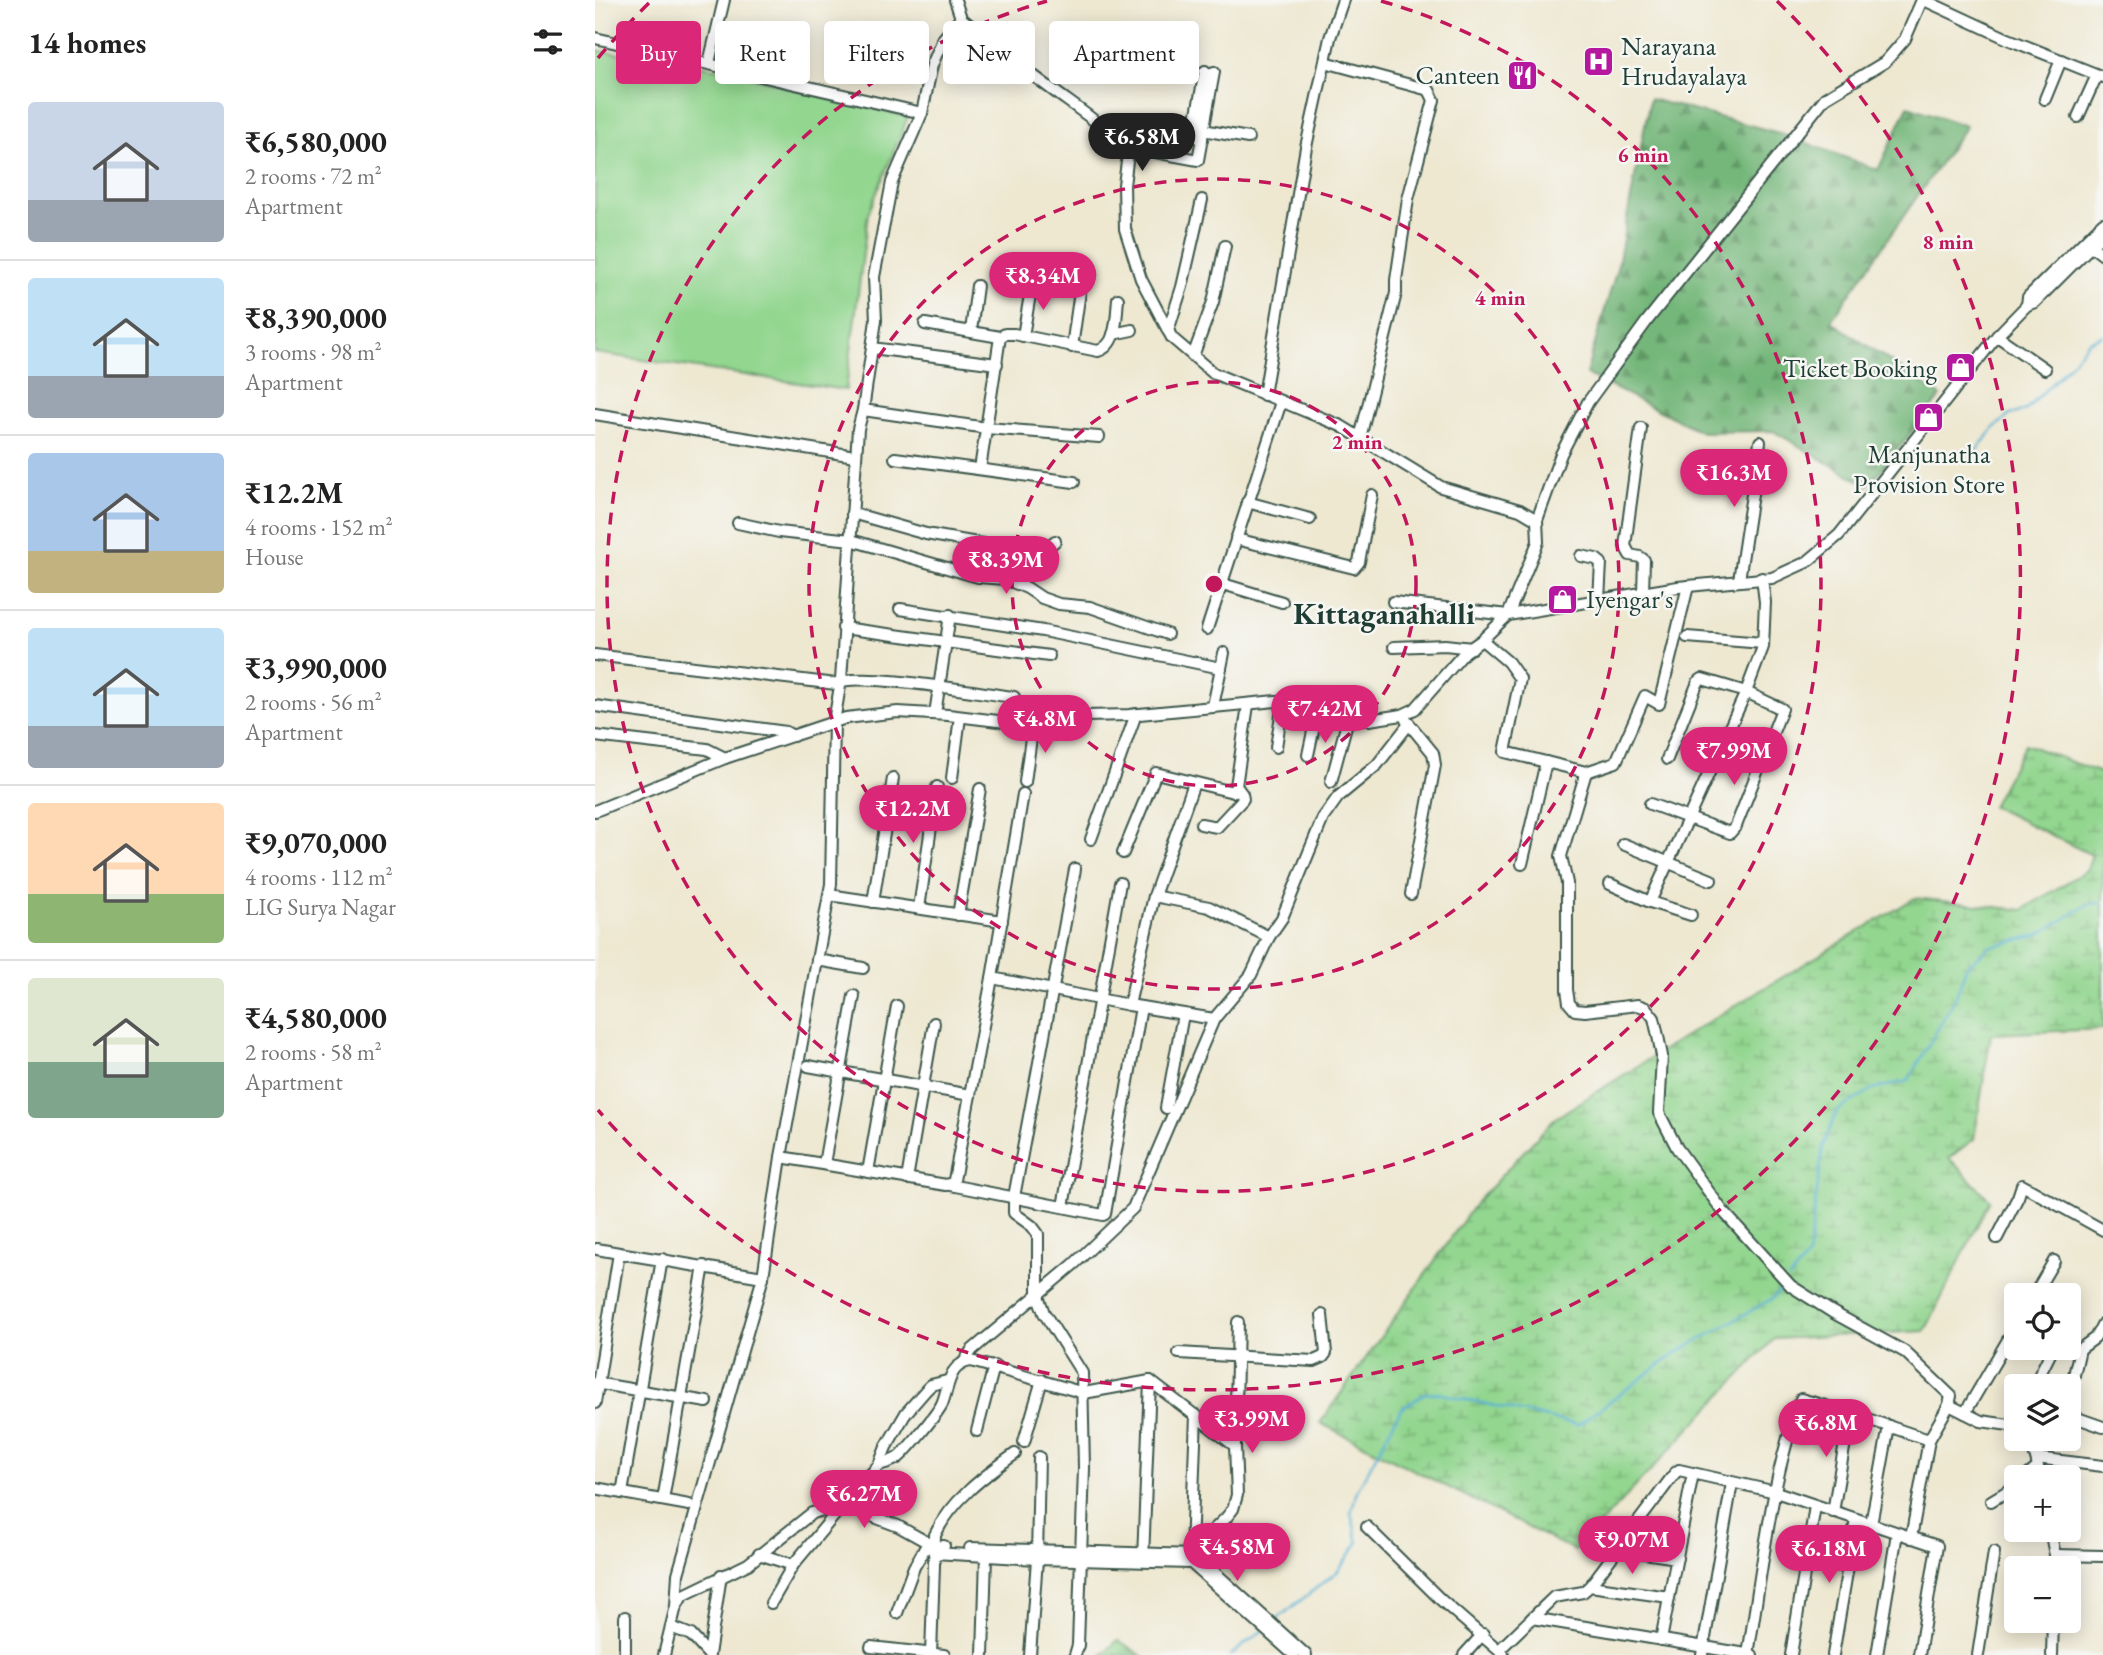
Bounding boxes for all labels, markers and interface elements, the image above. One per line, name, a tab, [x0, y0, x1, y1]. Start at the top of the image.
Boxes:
chip: Buy	[616, 21, 701, 84]
chip: Rent	[715, 21, 810, 84]
chip: Filters	[824, 21, 929, 84]
chip: New	[943, 21, 1035, 84]
chip: Apartment	[1049, 21, 1199, 84]
text: 14 homes	[28, 23, 146, 62]
icon: filters	[529, 23, 567, 61]
place label: Narayana Hrudayalaya	[1621, 29, 1747, 93]
hospital icon: Narayana Hrudayalaya	[1581, 44, 1615, 78]
place label: Canteen	[1416, 58, 1500, 92]
restaurant icon: Canteen	[1506, 58, 1540, 92]
pin: ₹6.58M	[1085, 114, 1199, 173]
text: ₹6.58M	[1104, 121, 1180, 151]
text: ₹6,580,000	[245, 122, 387, 161]
icon: home	[84, 130, 168, 214]
text: 6 min	[1617, 141, 1669, 168]
text: 2 rooms · 72 m²	[245, 161, 382, 191]
text: Apartment	[245, 191, 343, 221]
text: 8 min	[1922, 228, 1974, 255]
pin: ₹8.34M	[986, 252, 1100, 312]
text: ₹8.34M	[1005, 260, 1081, 290]
text: 4 min	[1474, 284, 1526, 311]
text: ₹8,390,000	[245, 298, 387, 337]
icon: home	[84, 306, 168, 390]
text: 3 rooms · 98 m²	[245, 337, 382, 367]
place label: Ticket Booking	[1783, 351, 1938, 385]
shop icon: Ticket Booking	[1943, 351, 1977, 385]
text: Apartment	[245, 367, 343, 397]
shop icon: Manjunatha Provision Store	[1912, 401, 1946, 435]
text: 2 min	[1331, 428, 1383, 455]
place label: Manjunatha Provision Store	[1853, 437, 2005, 501]
pin: ₹16.3M	[1677, 449, 1791, 509]
text: ₹16.3M	[1696, 457, 1772, 487]
text: ₹12.2M	[245, 473, 343, 512]
icon: home	[84, 481, 168, 565]
text: 4 rooms · 152 m²	[245, 512, 393, 542]
pin: ₹8.39M	[949, 536, 1063, 596]
text: House	[245, 542, 304, 572]
text: ₹8.39M	[968, 544, 1044, 574]
centre of rings	[1202, 572, 1226, 596]
shop icon: Iyengar's	[1546, 582, 1580, 616]
place label: Iyengar's	[1586, 582, 1673, 616]
district label: Kittaganahalli	[1293, 594, 1475, 633]
text: ₹3,990,000	[245, 648, 387, 687]
icon: home	[84, 656, 168, 740]
pin: ₹7.42M	[1268, 686, 1382, 745]
text: 2 rooms · 56 m²	[245, 687, 382, 717]
text: ₹7.42M	[1287, 693, 1363, 723]
pin: ₹4.8M	[996, 696, 1094, 755]
text: ₹4.8M	[1013, 703, 1077, 733]
text: Apartment	[245, 717, 343, 747]
pin: ₹7.99M	[1677, 728, 1791, 787]
text: ₹7.99M	[1696, 735, 1772, 765]
pin: ₹12.2M	[856, 786, 970, 845]
text: ₹12.2M	[875, 793, 951, 823]
text: ₹9,070,000	[245, 823, 387, 862]
icon: home	[84, 831, 168, 915]
text: 4 rooms · 112 m²	[245, 862, 393, 892]
text: LIG Surya Nagar	[245, 892, 396, 922]
text: ₹4,580,000	[245, 998, 387, 1037]
icon: home	[84, 1006, 168, 1090]
text: 2 rooms · 58 m²	[245, 1037, 382, 1067]
text: Apartment	[245, 1067, 343, 1097]
map controls	[2004, 1283, 2081, 1633]
button: locate	[2004, 1283, 2081, 1360]
button: layers	[2004, 1374, 2081, 1451]
pin: ₹3.99M	[1195, 1396, 1309, 1455]
pin: ₹6.8M	[1777, 1400, 1875, 1459]
text: ₹3.99M	[1214, 1403, 1290, 1433]
text: ₹6.8M	[1794, 1407, 1858, 1437]
button: +	[2004, 1465, 2081, 1542]
pin: ₹6.27M	[807, 1470, 921, 1530]
text: ₹6.27M	[826, 1478, 902, 1508]
pin: ₹9.07M	[1575, 1516, 1689, 1576]
pin: ₹4.58M	[1180, 1524, 1294, 1583]
text: ₹9.07M	[1594, 1524, 1670, 1554]
pin: ₹6.18M	[1772, 1526, 1886, 1585]
text: ₹4.58M	[1199, 1531, 1275, 1561]
text: ₹6.18M	[1791, 1533, 1867, 1563]
button: −	[2004, 1556, 2081, 1633]

